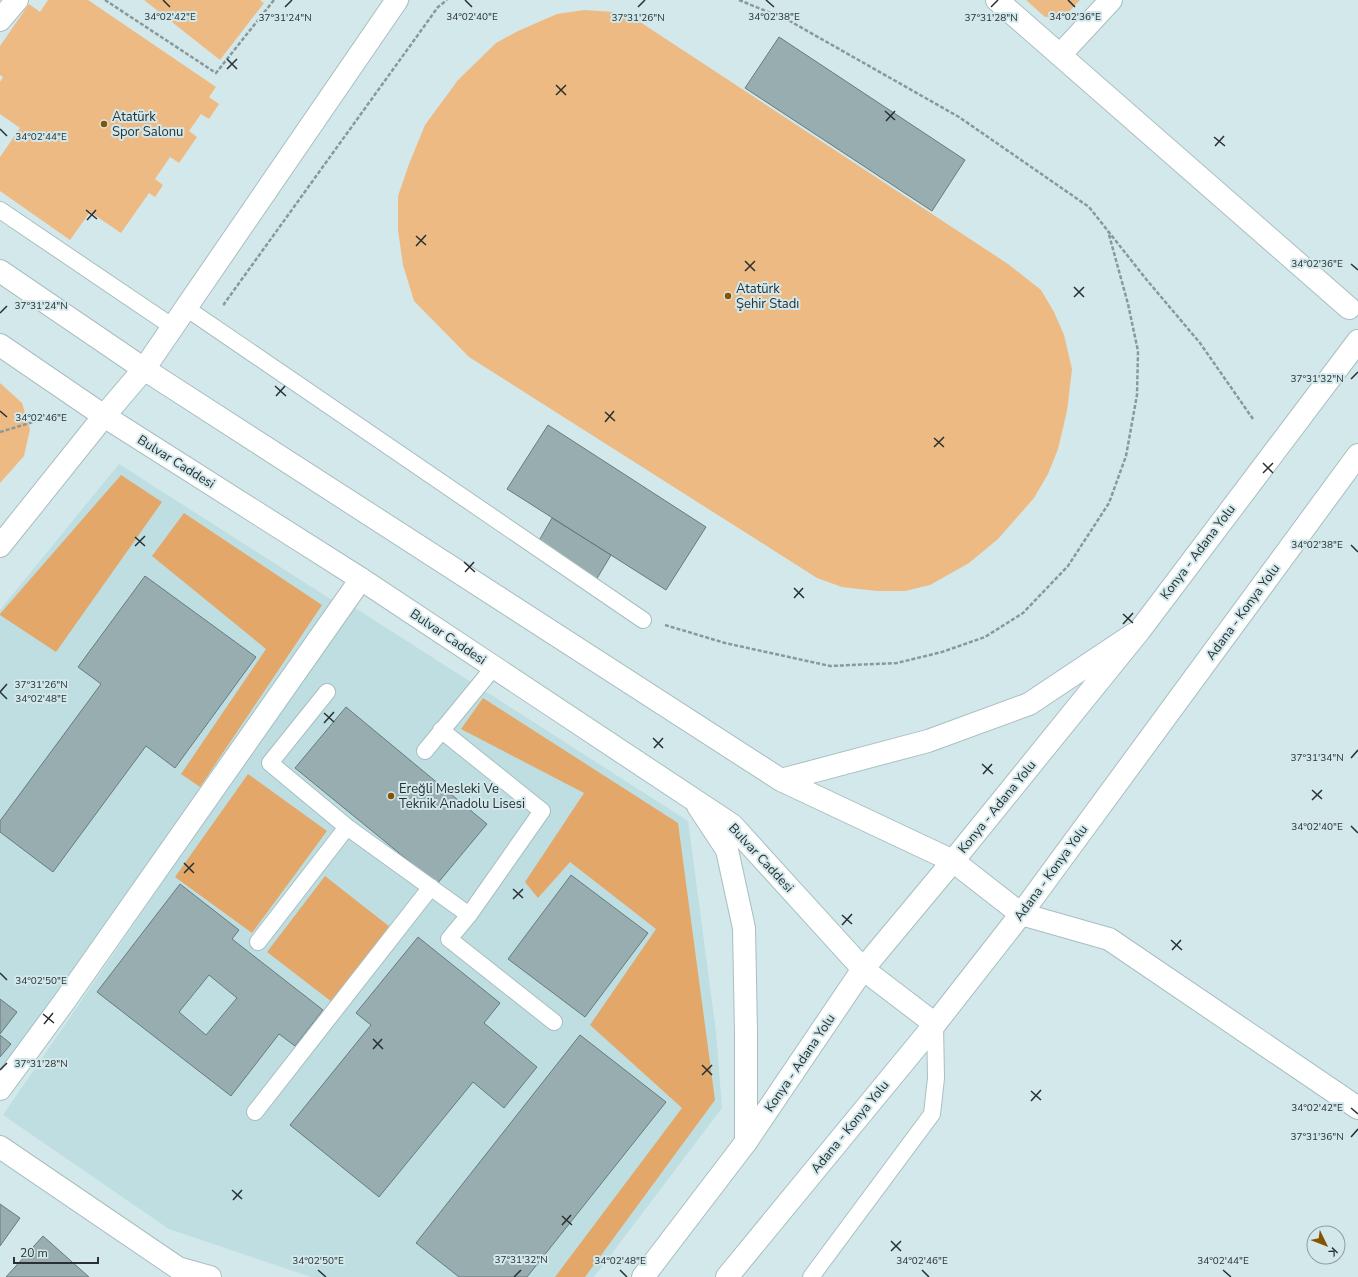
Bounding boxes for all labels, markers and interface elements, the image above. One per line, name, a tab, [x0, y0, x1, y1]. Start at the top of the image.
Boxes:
text: 34°02'42"E	[144, 10, 196, 24]
text: 34°02'40"E	[446, 10, 498, 24]
text: 34°02'38"E	[748, 10, 800, 24]
text: 34°02'36"E	[1049, 10, 1101, 24]
text: 37°31'24"N	[258, 11, 312, 25]
text: 37°31'26"N	[611, 11, 665, 25]
text: 37°31'28"N	[964, 11, 1018, 25]
place label: Atatürk Spor Salonu	[112, 108, 183, 141]
marker: Atatürk Spor Salonu	[99, 119, 109, 129]
text: 34°02'44"E	[15, 130, 67, 144]
text: 34°02'36"E	[1291, 257, 1343, 271]
place label: Atatürk Şehir Stadı	[736, 280, 799, 313]
marker: Atatürk Şehir Stadı	[723, 291, 733, 301]
text: 37°31'24"N	[14, 299, 68, 313]
text: 37°31'32"N	[1290, 372, 1344, 386]
text: 34°02'46"E	[15, 411, 67, 425]
street label: Bulvar Caddesi	[134, 431, 218, 493]
street label: Konya - Adana Yolu	[1156, 501, 1240, 603]
text: 34°02'38"E	[1291, 538, 1343, 552]
street label: Adana - Konya Yolu	[1202, 560, 1284, 664]
street label: Bulvar Caddesi	[406, 605, 490, 669]
text: 37°31'26"N	[14, 678, 68, 692]
text: 34°02'48"E	[15, 692, 67, 706]
text: 37°31'34"N	[1290, 751, 1344, 765]
street label: Konya - Adana Yolu	[954, 757, 1040, 857]
place label: Ereğli Mesleki Ve Teknik Anadolu Lisesi	[399, 780, 525, 813]
marker: Ereğli Mesleki Ve Teknik Anadolu Lisesi	[386, 791, 396, 801]
street label: Bulvar Caddesi	[724, 820, 798, 896]
text: 34°02'40"E	[1291, 820, 1343, 834]
street label: Adana - Konya Yolu	[1010, 821, 1092, 925]
text: 34°02'50"E	[15, 974, 67, 988]
street label: Konya - Adana Yolu	[760, 1010, 840, 1116]
text: 37°31'28"N	[14, 1057, 68, 1071]
street label: Adana - Konya Yolu	[807, 1077, 893, 1177]
text: 34°02'42"E	[1291, 1101, 1343, 1115]
text: 37°31'36"N	[1290, 1130, 1344, 1144]
north arrow	[1306, 1225, 1346, 1265]
scale bar	[14, 1239, 98, 1265]
text: K	[1325, 1244, 1341, 1260]
text: 20 m	[20, 1245, 48, 1261]
text: 37°31'32"N	[494, 1253, 548, 1267]
text: 34°02'50"E	[292, 1254, 344, 1268]
text: 34°02'48"E	[594, 1254, 646, 1268]
text: 34°02'46"E	[896, 1254, 948, 1268]
text: 34°02'44"E	[1197, 1254, 1249, 1268]

